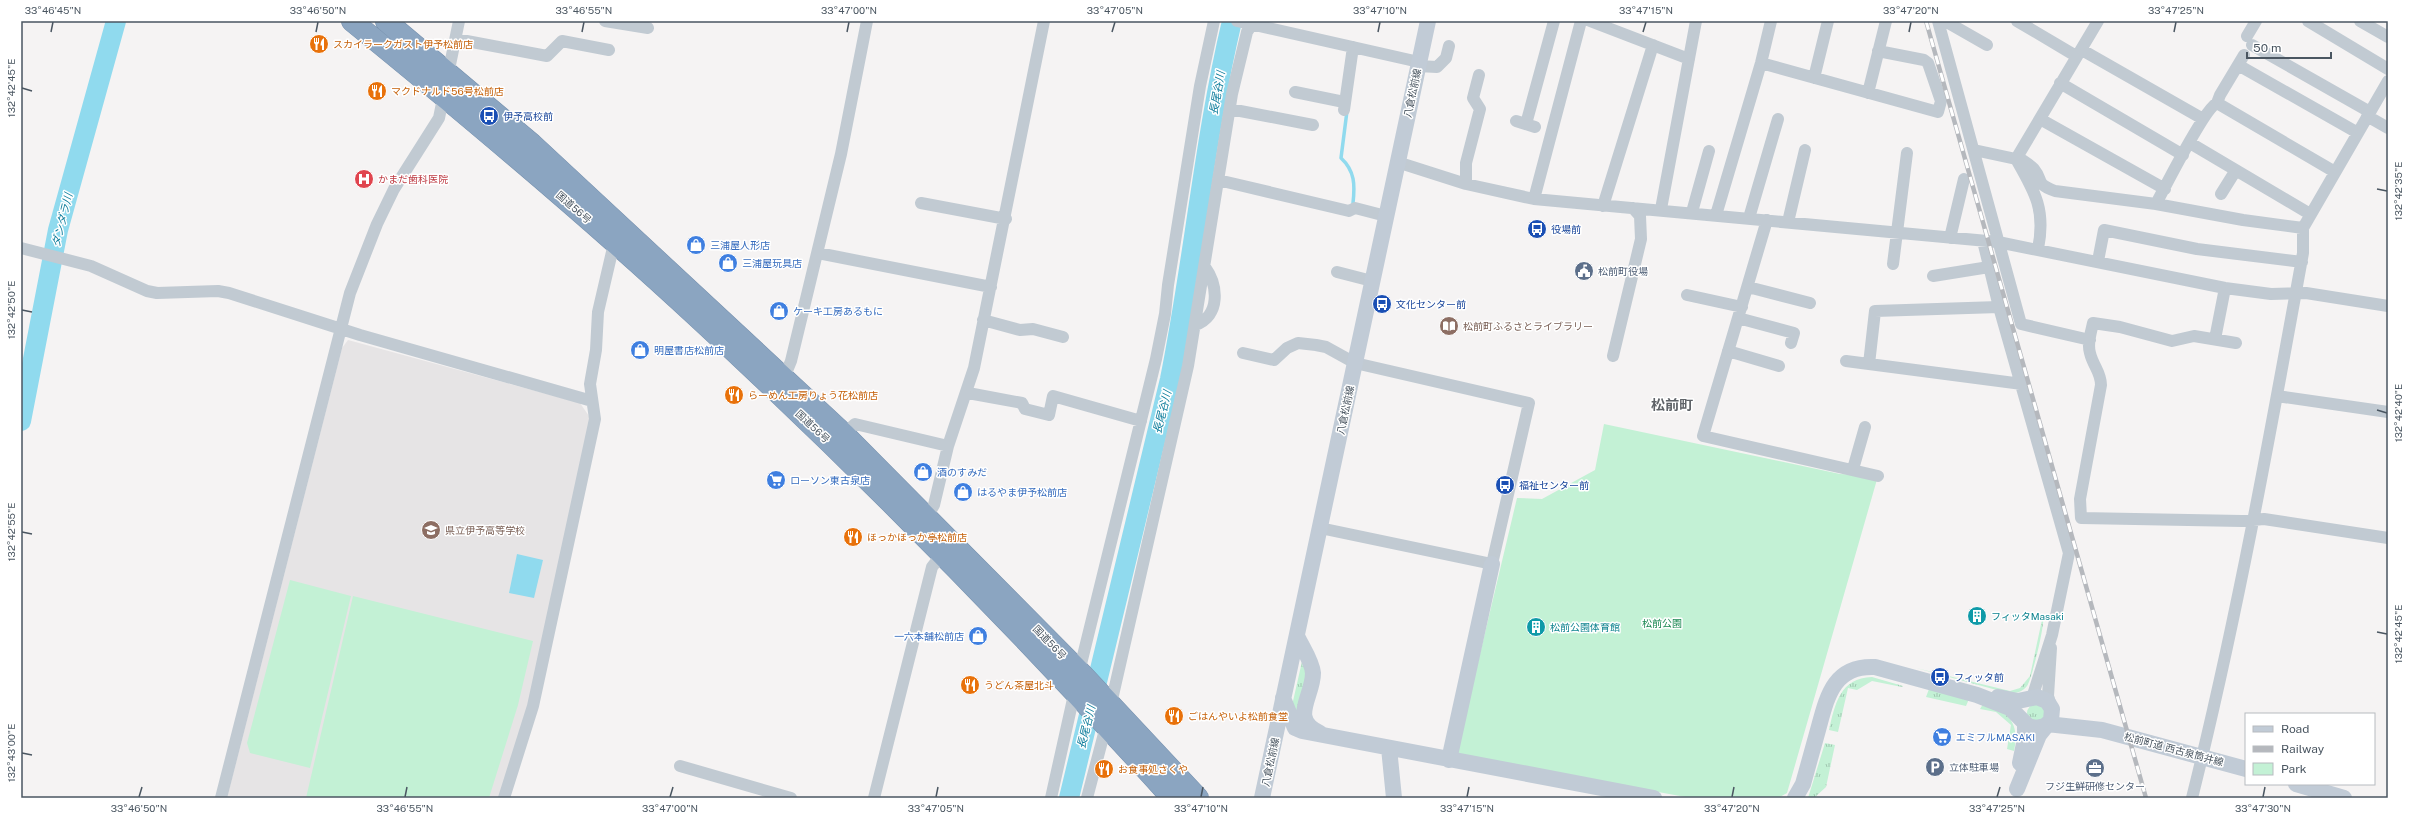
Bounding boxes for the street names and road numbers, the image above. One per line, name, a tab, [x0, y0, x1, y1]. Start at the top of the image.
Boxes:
street label: 八倉松前線	[1401, 67, 1423, 119]
street label: 国道56号	[554, 188, 594, 226]
street label: 八倉松前線	[1334, 384, 1356, 436]
street label: 国道56号	[793, 407, 833, 445]
street label: 国道56号	[1031, 622, 1069, 662]
street label: 松前町道 西古泉筒井線	[2123, 730, 2225, 768]
street label: 八倉松前線	[1259, 736, 1281, 788]

